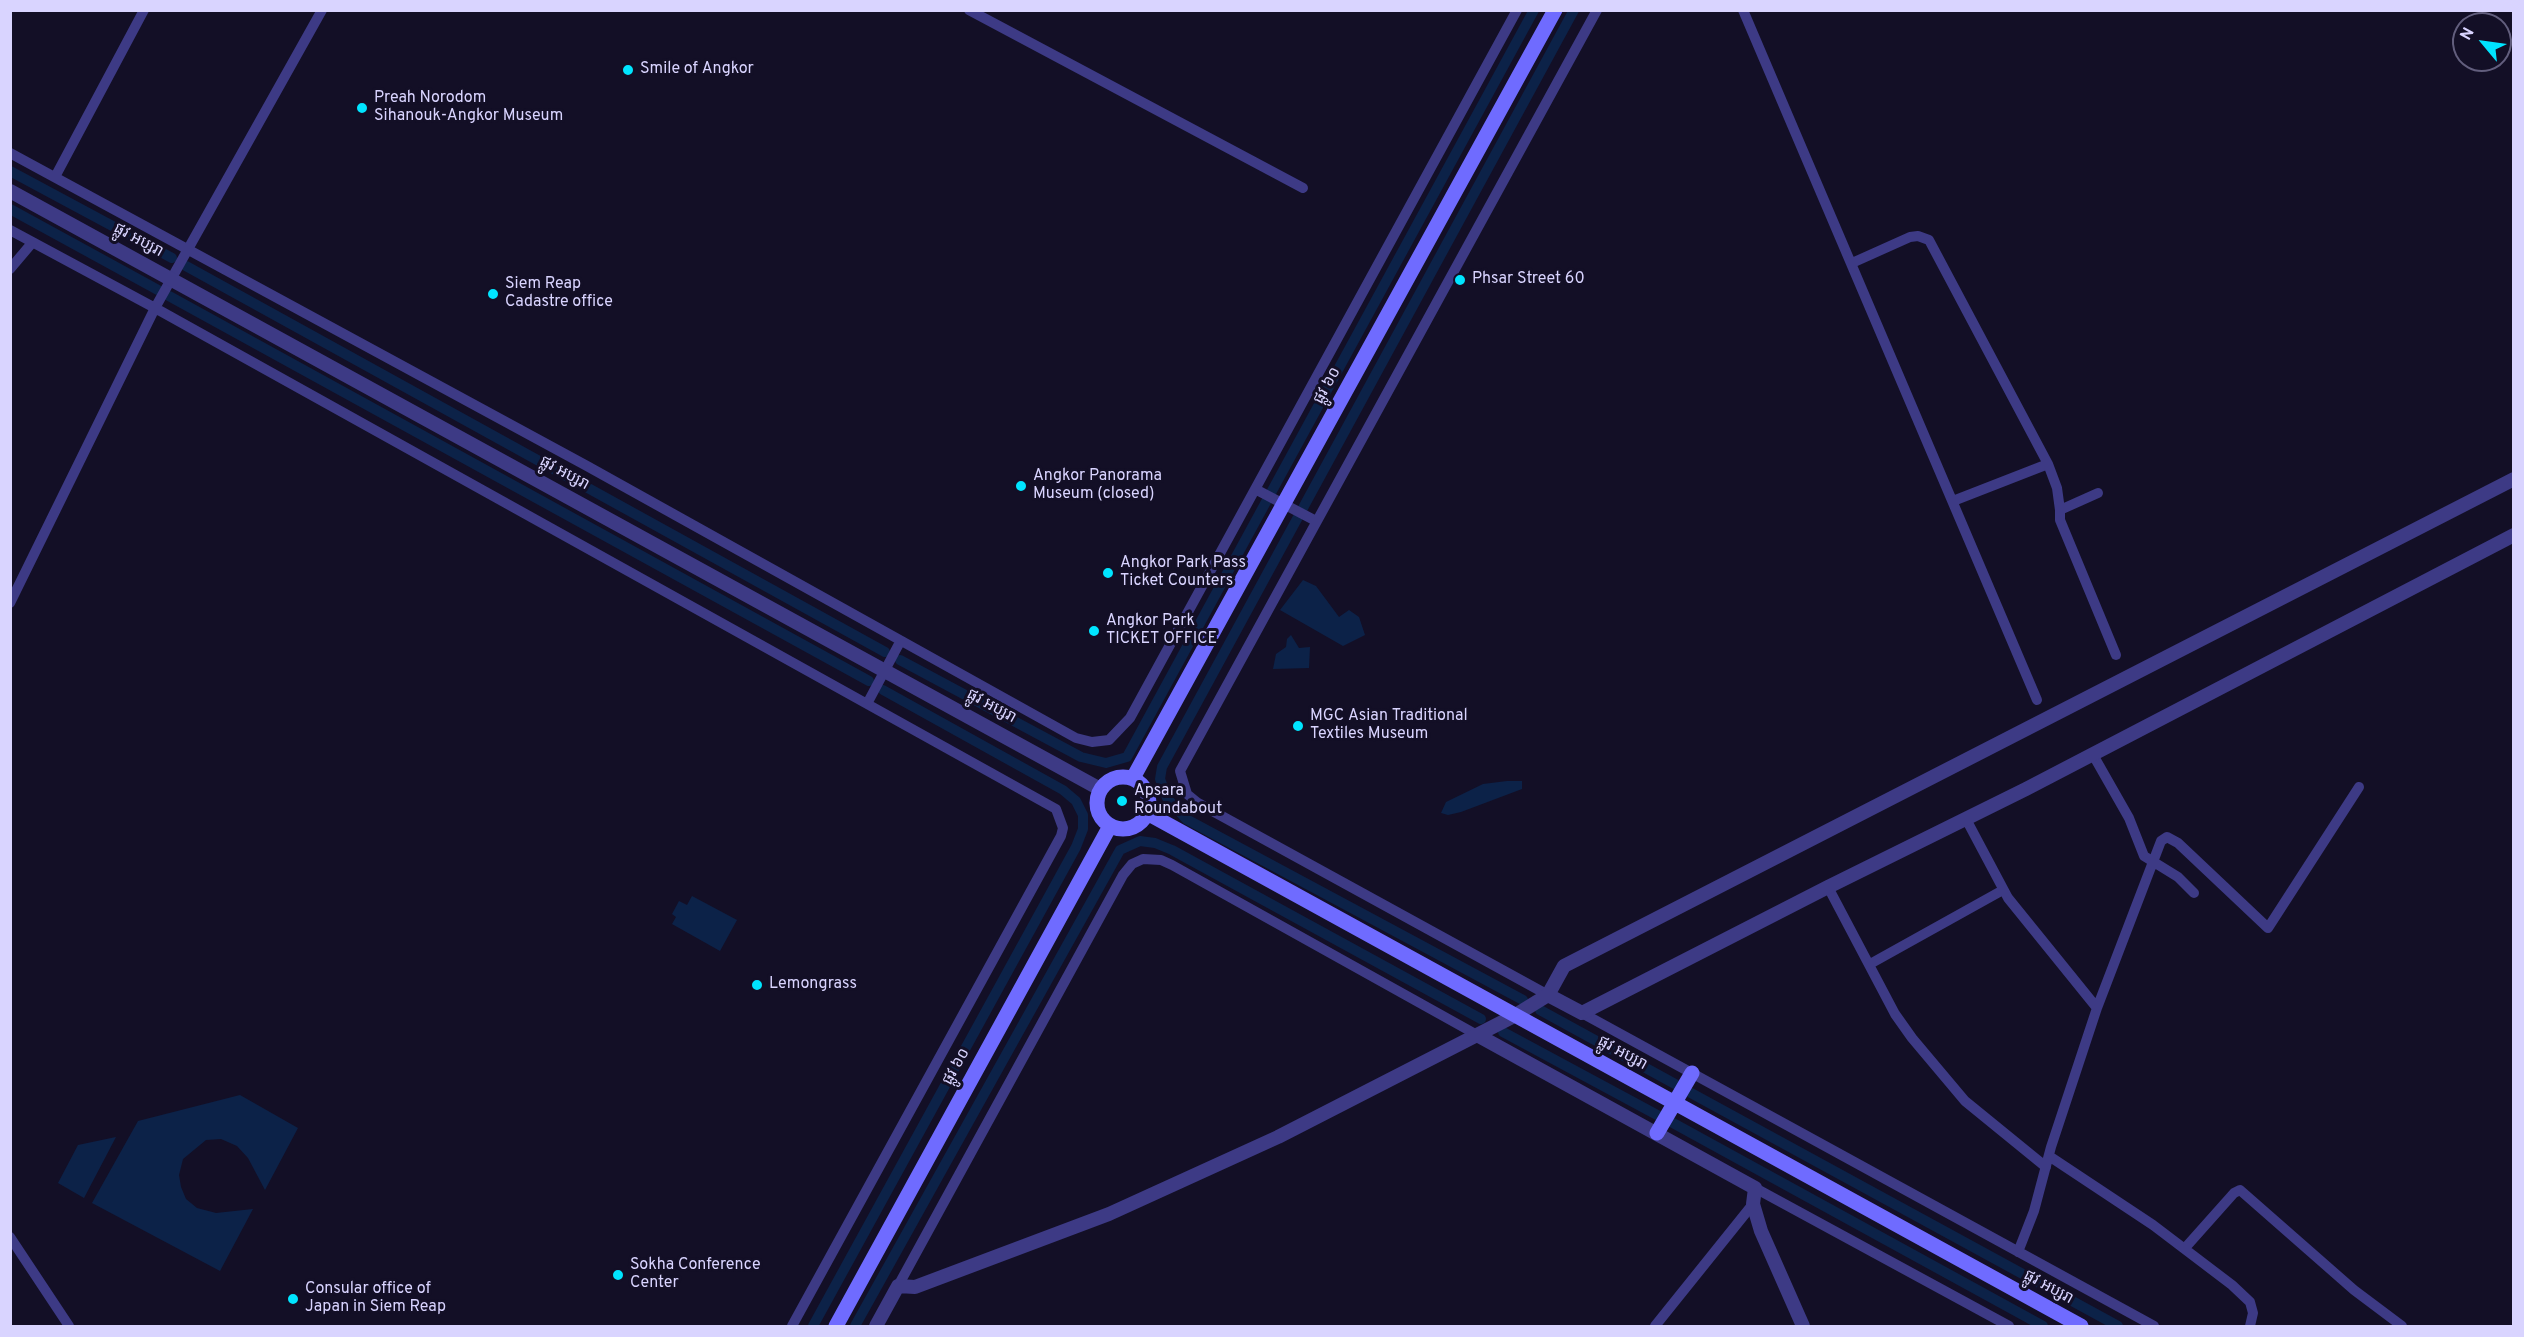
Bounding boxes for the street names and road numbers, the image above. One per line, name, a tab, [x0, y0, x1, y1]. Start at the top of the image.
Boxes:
street label: ផ្លូវ អប្សរា	[110, 219, 166, 263]
street label: ផ្លូវ ៦០	[1310, 364, 1346, 408]
street label: ផ្លូវ អប្សរា	[536, 452, 592, 496]
street label: ផ្លូវ អប្សរា	[963, 685, 1019, 729]
street label: ផ្លូវ អប្សរា	[1594, 1032, 1650, 1076]
street label: ផ្លូវ ៦០	[939, 1045, 975, 1089]
street label: ផ្លូវ អប្សរា	[2020, 1266, 2076, 1310]

